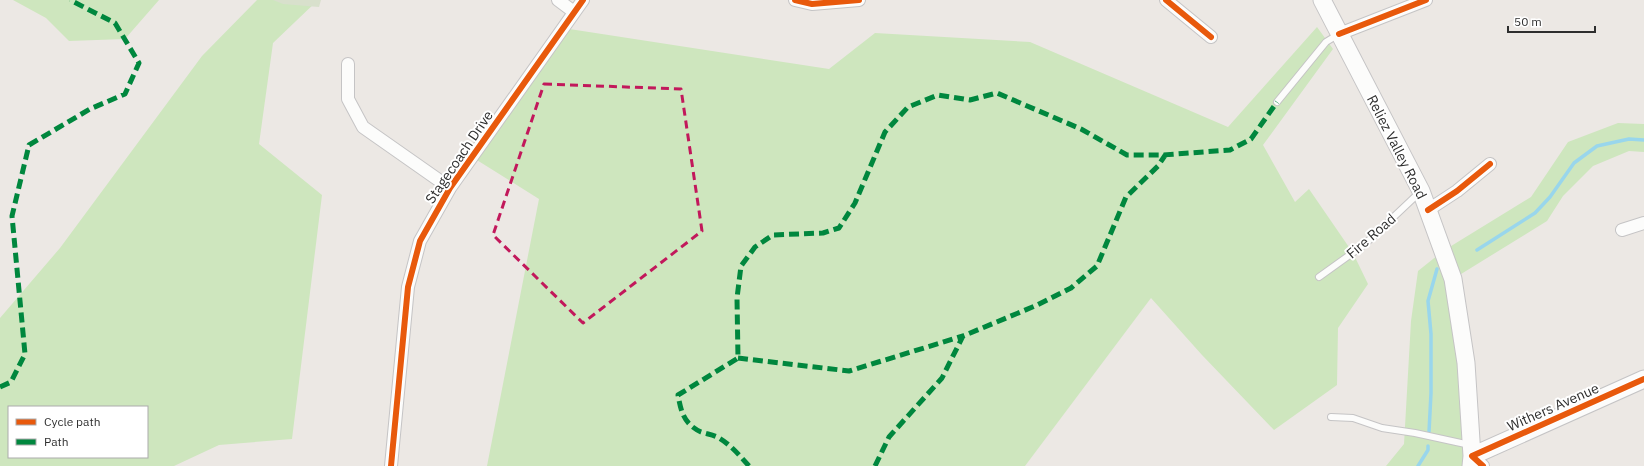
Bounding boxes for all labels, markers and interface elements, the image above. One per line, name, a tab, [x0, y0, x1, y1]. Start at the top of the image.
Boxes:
scale bar	[1508, 8, 1595, 34]
text: 50 m	[1514, 14, 1542, 29]
street label: Reliez Valley Road	[1363, 92, 1431, 202]
street label: Stagecoach Drive	[421, 107, 497, 207]
street label: Fire Road	[1343, 210, 1399, 262]
street label: Withers Avenue	[1504, 379, 1602, 435]
legend	[8, 406, 148, 458]
text: Cycle path	[44, 414, 101, 429]
text: Path	[44, 434, 69, 449]

